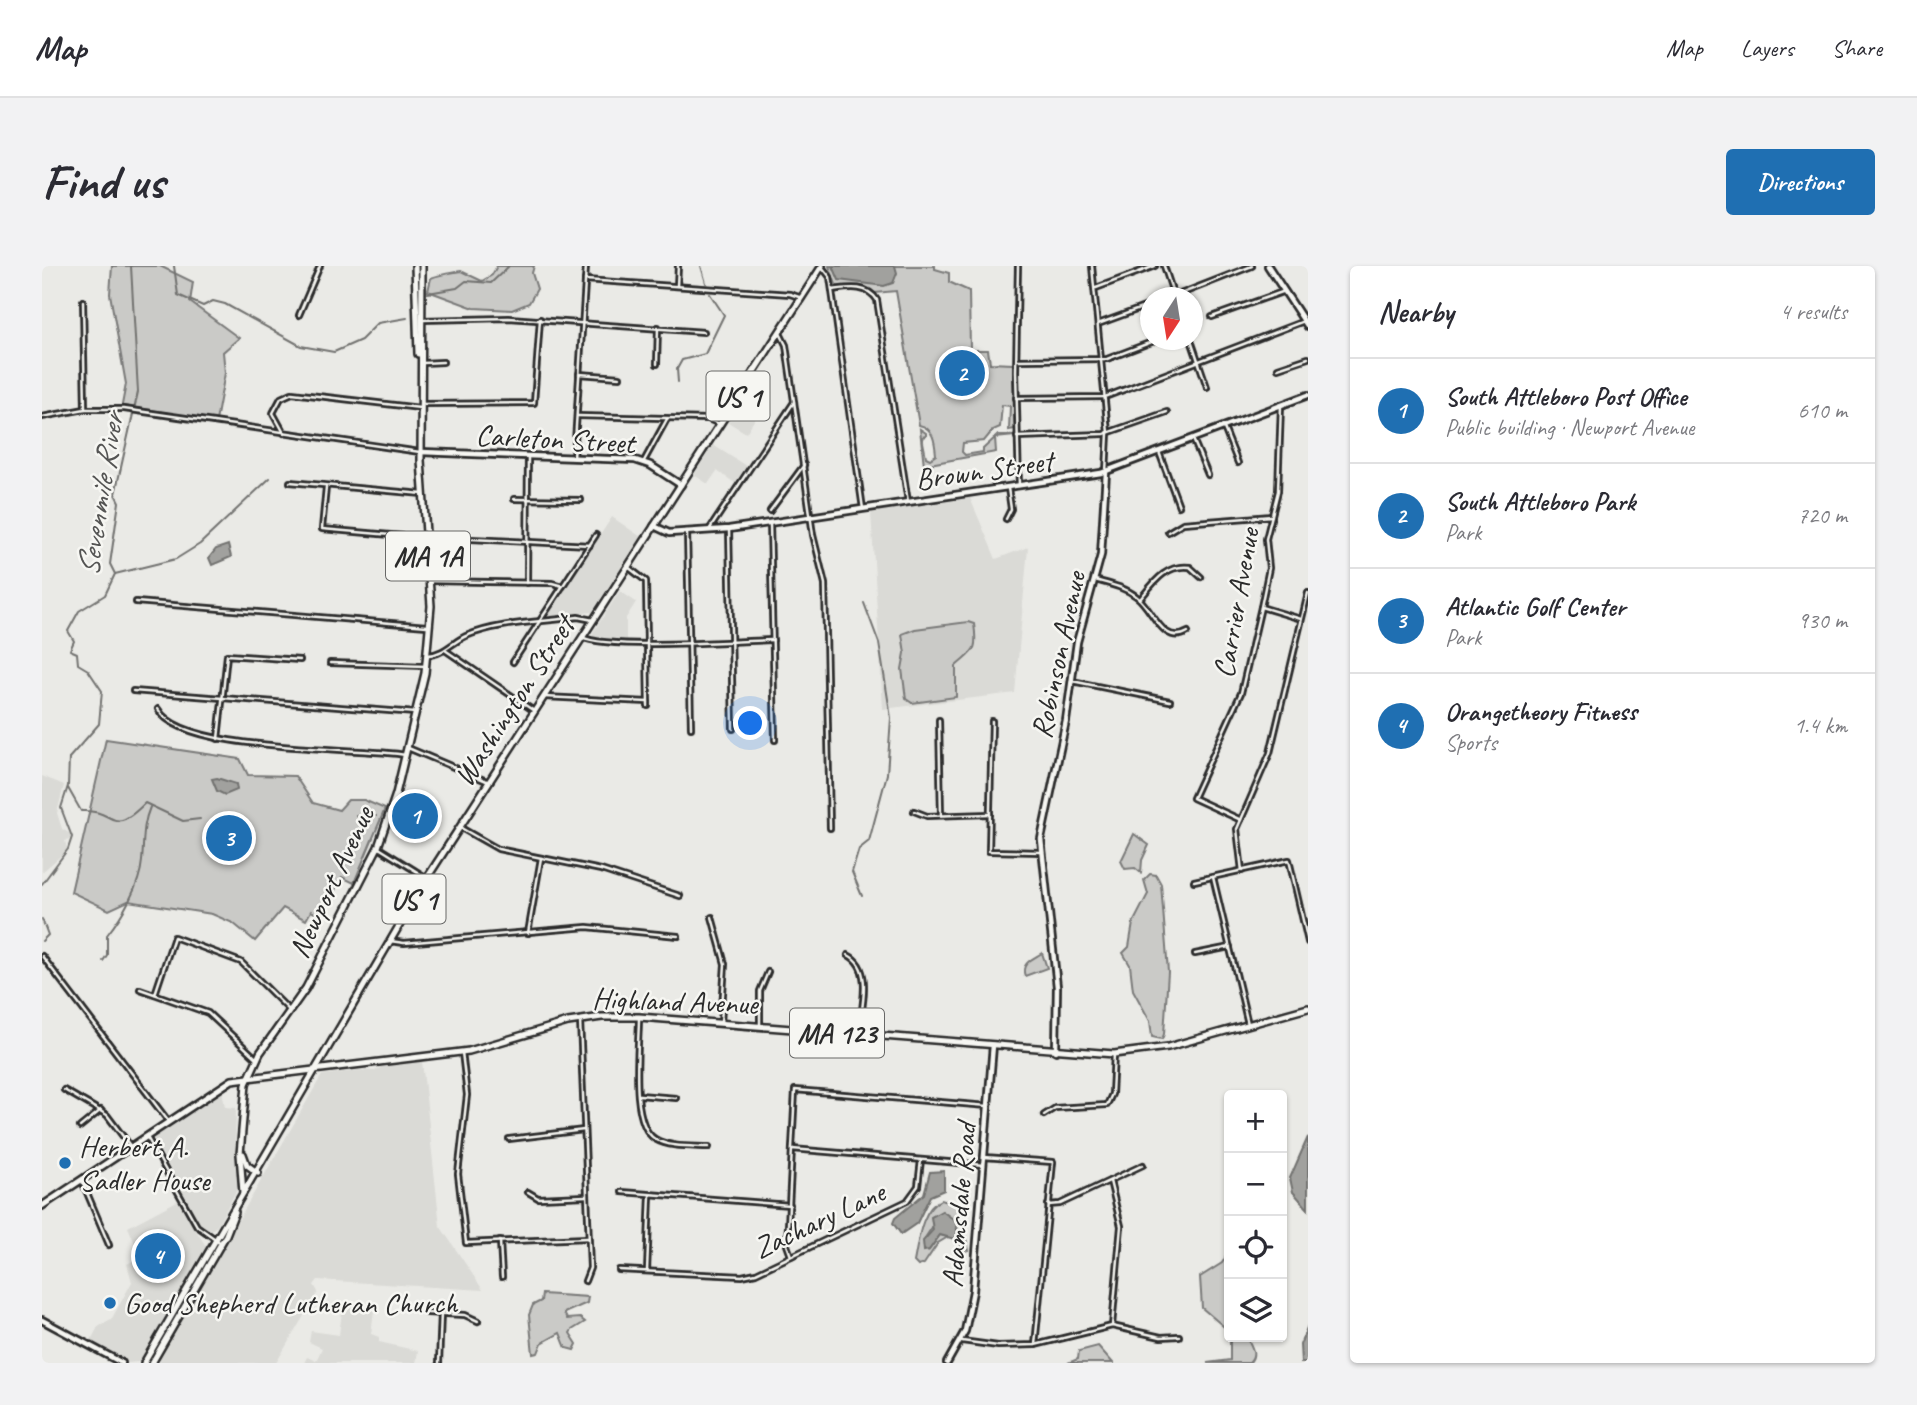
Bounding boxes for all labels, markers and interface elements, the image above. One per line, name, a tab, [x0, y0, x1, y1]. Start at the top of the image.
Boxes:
text: Map	[35, 27, 86, 69]
text: Map	[1666, 33, 1703, 63]
text: Layers	[1741, 33, 1794, 63]
text: Share	[1832, 33, 1882, 63]
button: Directions	[1726, 149, 1875, 215]
text: Find us	[42, 151, 164, 213]
north arrow	[1140, 287, 1203, 350]
text: Nearby	[1378, 293, 1454, 331]
text: 4 results	[1780, 297, 1847, 326]
pin: 2	[939, 347, 985, 399]
road number: US 1	[706, 372, 770, 420]
text: South Attleboro Post Office	[1445, 380, 1687, 413]
text: 1	[1396, 396, 1406, 425]
text: 610 m	[1798, 396, 1847, 425]
water label: Sevenmile River	[67, 405, 134, 579]
text: Public building · Newport Avenue	[1445, 413, 1694, 442]
street label: Carleton Street	[475, 416, 638, 462]
street label: Brown Street	[913, 441, 1059, 498]
text: South Attleboro Park	[1445, 485, 1635, 518]
text: 2	[1396, 501, 1406, 530]
text: 720 m	[1798, 501, 1847, 530]
text: Park	[1445, 518, 1481, 547]
street label: Carrier Avenue	[1204, 523, 1268, 681]
road number: MA 1A	[386, 532, 470, 580]
street label: Robinson Avenue	[1022, 566, 1095, 742]
text: Atlantic Golf Center	[1445, 590, 1625, 623]
street label: Washington Street	[445, 605, 585, 793]
text: 3	[1396, 606, 1406, 635]
text: 930 m	[1798, 606, 1847, 635]
text: Park	[1445, 623, 1481, 652]
text: Orangetheory Fitness	[1445, 695, 1637, 728]
your location	[733, 706, 767, 740]
text: 4	[1396, 711, 1406, 740]
text: 1.4 km	[1794, 711, 1847, 740]
text: Sports	[1445, 728, 1497, 757]
pin: 1	[392, 790, 438, 842]
street label: Newport Avenue	[279, 798, 384, 964]
pin: 3	[206, 812, 252, 864]
road number: US 1	[382, 874, 446, 924]
street label: Highland Avenue	[592, 979, 761, 1023]
road number: MA 123	[790, 1008, 884, 1058]
map controls	[1224, 1090, 1287, 1342]
button: +	[1224, 1090, 1287, 1153]
street label: Adamsdale Road	[933, 1117, 985, 1289]
place label: Herbert A. Sadler House	[79, 1127, 212, 1199]
button: −	[1224, 1153, 1287, 1216]
marker: Herbert A. Sadler House	[57, 1155, 73, 1171]
street label: Zachary Lane	[747, 1172, 893, 1267]
button: locate	[1224, 1216, 1287, 1279]
pin: 4	[135, 1230, 181, 1282]
button: layers	[1224, 1279, 1287, 1342]
place label: Good Shepherd Lutheran Church	[124, 1284, 459, 1322]
marker: Good Shepherd Lutheran Church	[102, 1295, 118, 1311]

